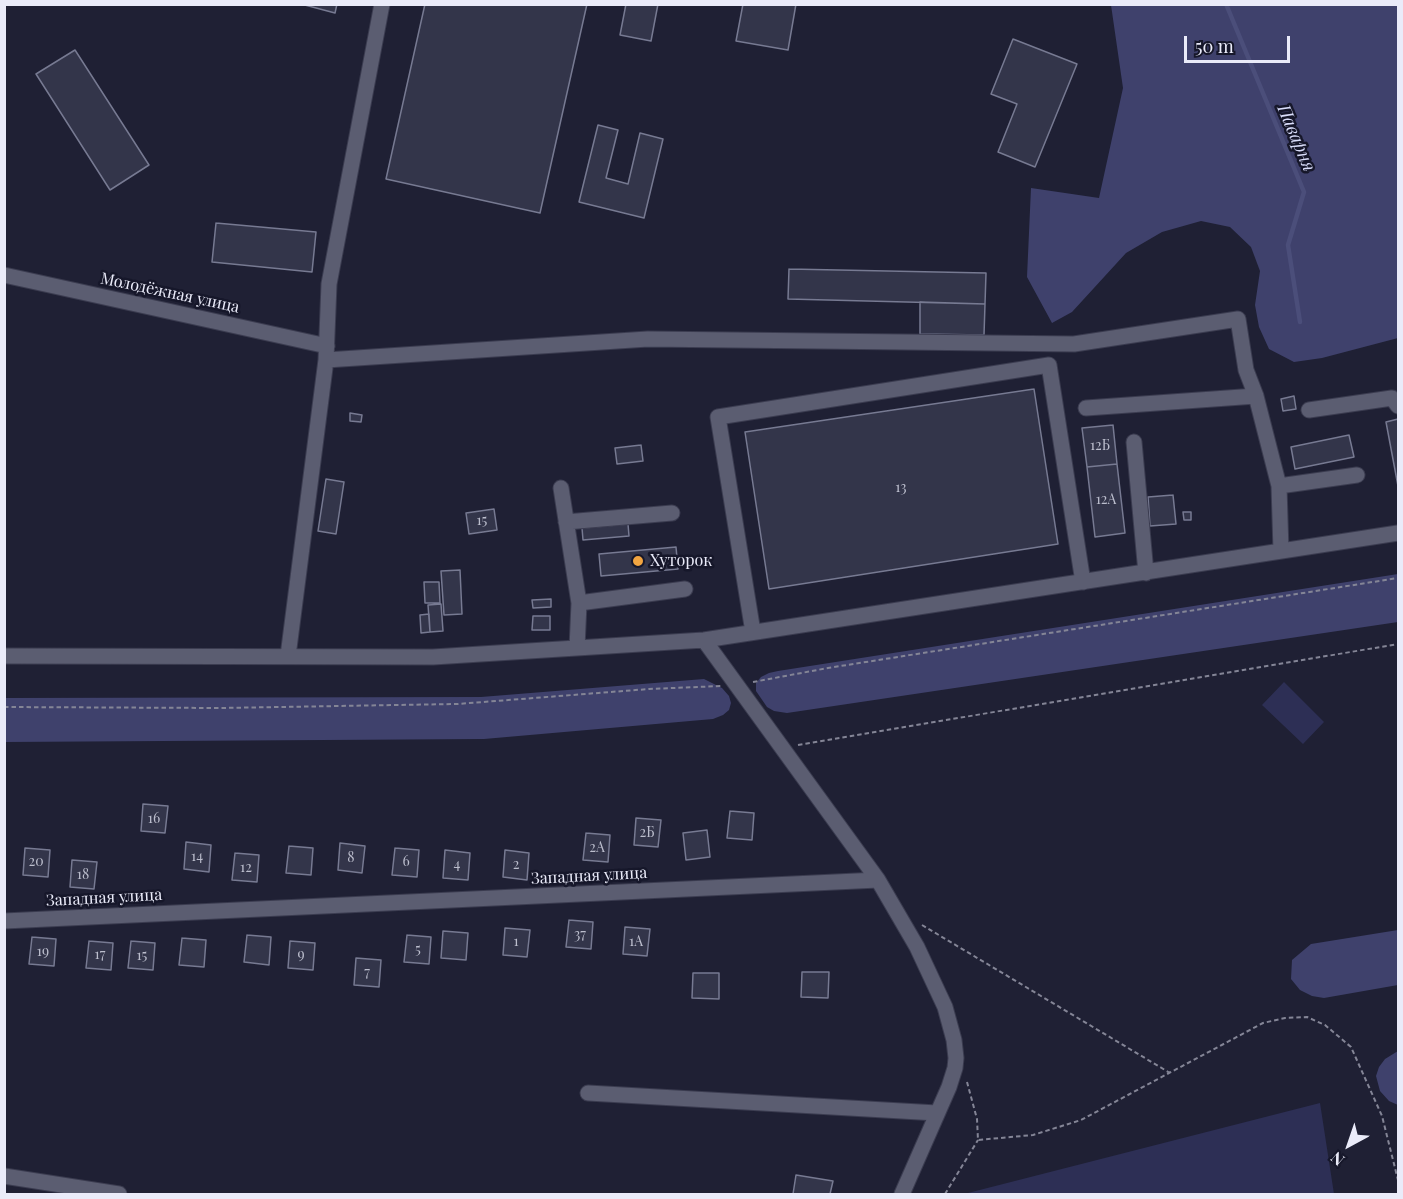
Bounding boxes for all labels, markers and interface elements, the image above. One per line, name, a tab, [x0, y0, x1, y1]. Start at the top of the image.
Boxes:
scale bar	[1187, 24, 1294, 62]
text: 50 m	[1195, 34, 1234, 58]
water label: Паварня	[1272, 101, 1320, 175]
street label: Молодёжная улица	[99, 269, 241, 317]
house number: 12Б	[1090, 438, 1110, 454]
house number: 13	[895, 480, 907, 496]
house number: 12А	[1096, 492, 1116, 508]
house number: 15	[477, 513, 487, 529]
place label: Хуторок	[650, 551, 712, 571]
marker: Хуторок	[631, 554, 645, 568]
house number: 16	[148, 811, 160, 827]
house number: 2Б	[639, 825, 655, 841]
house number: 2А	[589, 840, 605, 856]
house number: 14	[191, 849, 203, 865]
house number: 8	[347, 850, 355, 866]
house number: 20	[28, 854, 44, 870]
house number: 6	[402, 854, 410, 870]
house number: 4	[454, 857, 460, 873]
house number: 2	[513, 857, 519, 873]
house number: 12	[240, 860, 252, 876]
street label: Западная улица	[530, 863, 648, 889]
house number: 18	[77, 867, 89, 883]
street label: Западная улица	[45, 885, 163, 911]
house number: 37	[574, 927, 586, 943]
house number: 1	[513, 934, 519, 950]
house number: 1А	[629, 934, 643, 950]
house number: 5	[415, 942, 421, 958]
house number: 19	[37, 944, 49, 960]
house number: 17	[95, 947, 105, 963]
house number: 9	[297, 947, 305, 963]
house number: 15	[137, 948, 147, 964]
house number: 7	[364, 965, 370, 981]
north arrow	[1319, 1115, 1379, 1175]
text: N	[1326, 1147, 1348, 1171]

